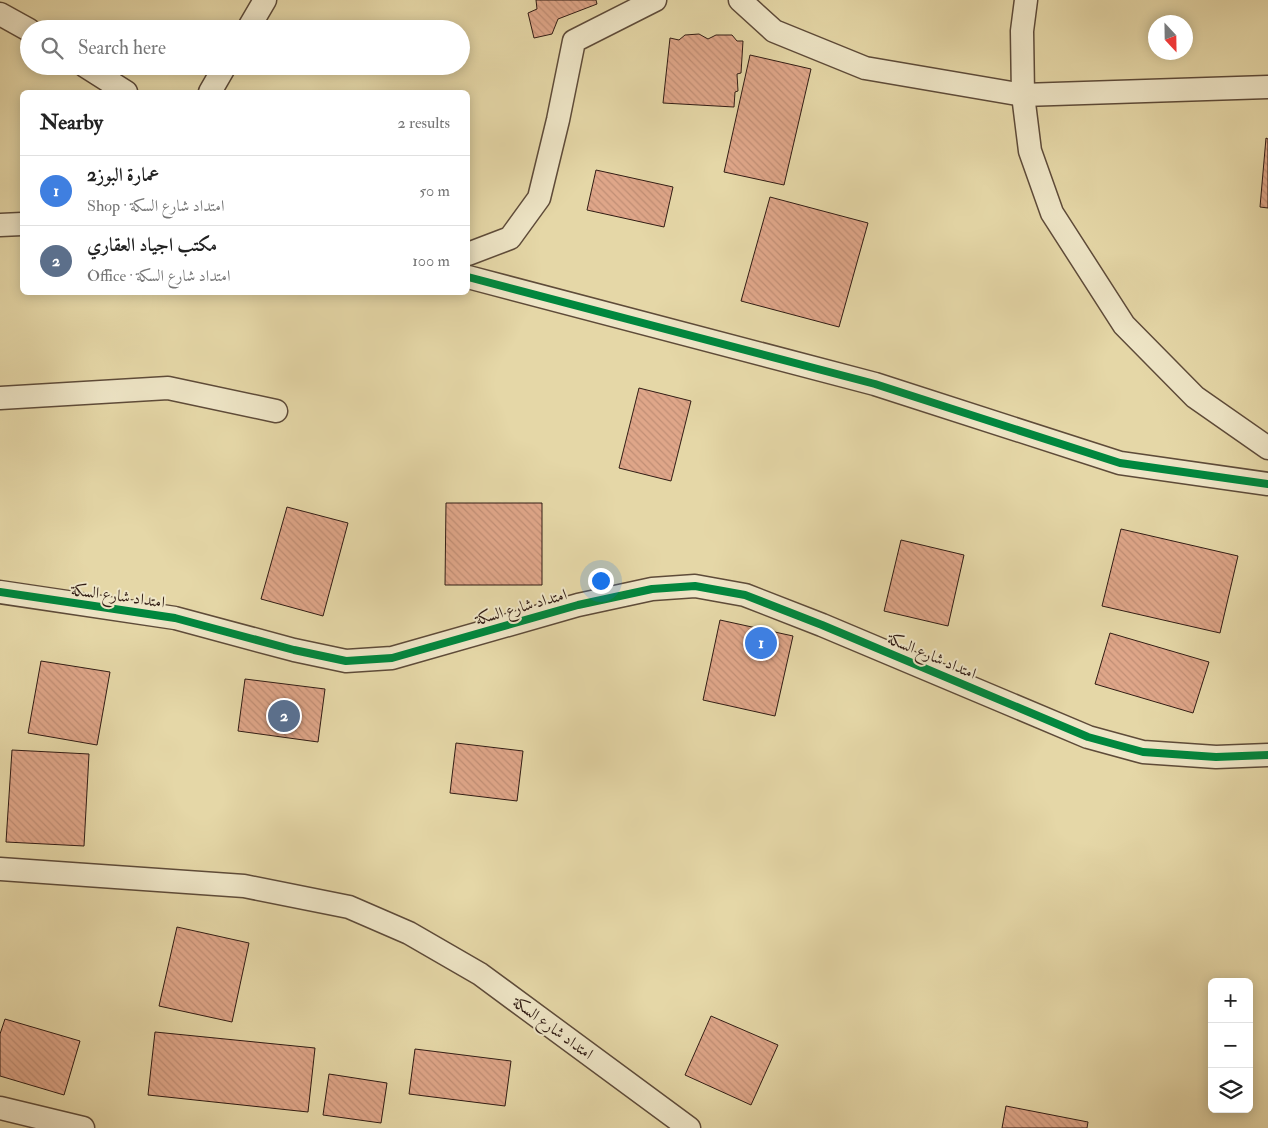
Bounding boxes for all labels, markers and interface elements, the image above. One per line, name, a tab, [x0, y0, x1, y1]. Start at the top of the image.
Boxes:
north arrow	[1148, 15, 1193, 60]
search box	[20, 20, 470, 75]
icon: search	[38, 34, 66, 62]
text: Search here	[78, 36, 166, 60]
text: Nearby	[40, 109, 103, 136]
text: 2 results	[397, 113, 450, 133]
text: عمارة البوز2	[87, 163, 159, 187]
text: 1	[53, 181, 59, 201]
text: 50 m	[419, 181, 450, 201]
text: Shop · امتداد شارع السكة	[87, 196, 224, 216]
text: مكتب اجياد العقاري	[87, 233, 217, 257]
text: 2	[52, 251, 60, 271]
text: 100 m	[412, 251, 450, 271]
text: Office · امتداد شارع السكة	[87, 266, 230, 286]
your location	[588, 568, 614, 594]
street label: امتداد شارع السكة	[68, 579, 166, 615]
street label: امتداد شارع السكة	[472, 584, 570, 633]
pin: 1	[745, 624, 777, 662]
street label: امتداد شارع السكة	[883, 628, 979, 686]
pin: 2	[268, 697, 300, 735]
map controls	[1208, 978, 1253, 1113]
button: +	[1208, 978, 1253, 1023]
street label: امتداد شارع السكة	[506, 992, 597, 1066]
button: −	[1208, 1023, 1253, 1068]
button: layers	[1208, 1068, 1253, 1113]

